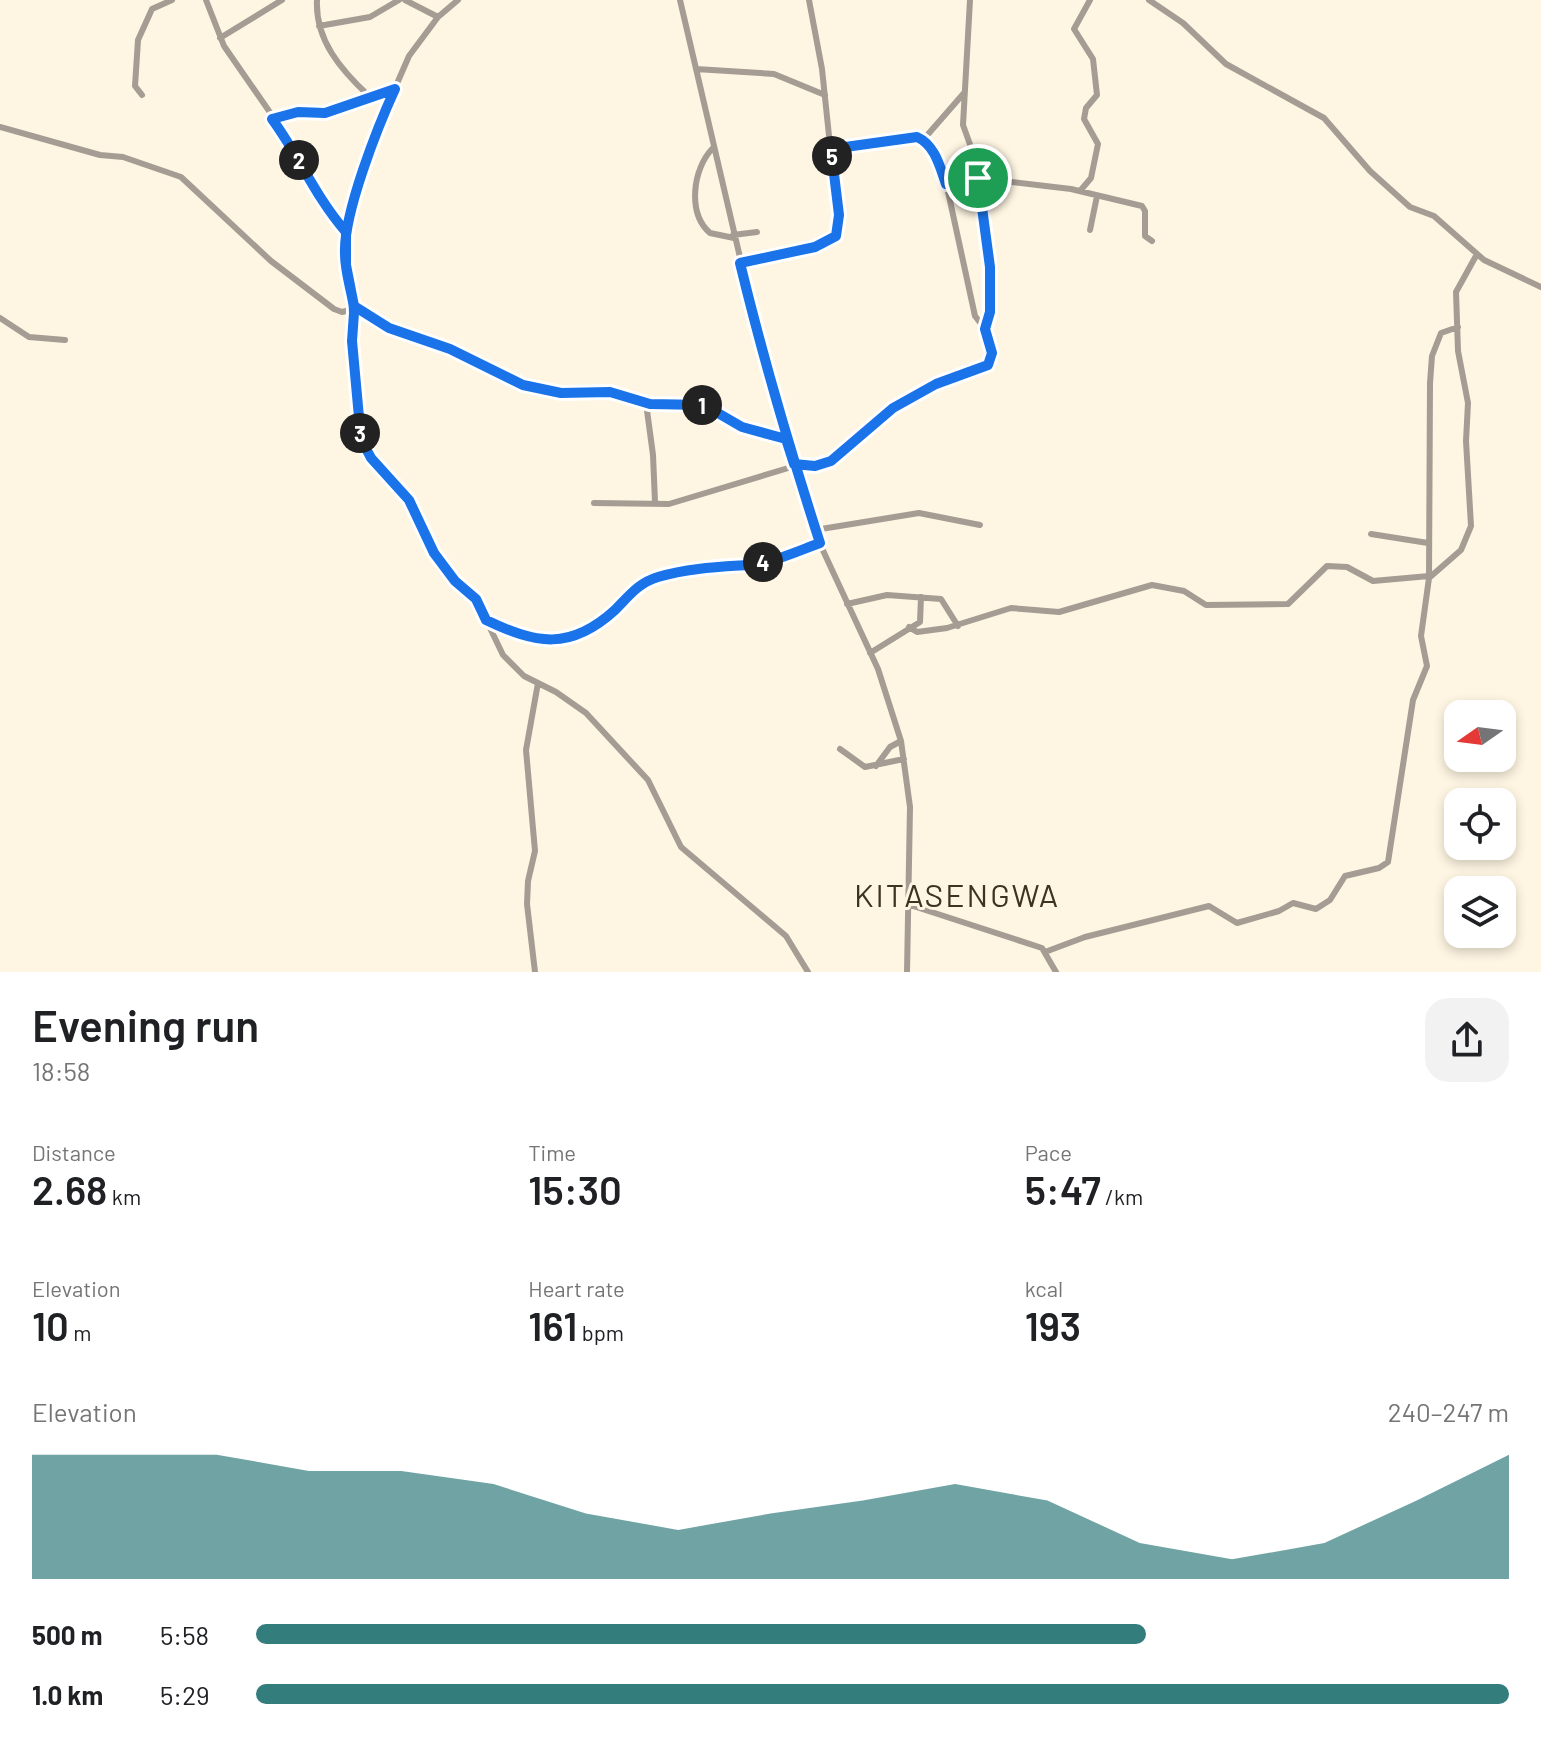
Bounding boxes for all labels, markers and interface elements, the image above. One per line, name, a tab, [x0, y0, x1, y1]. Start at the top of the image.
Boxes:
pin: 5	[812, 136, 852, 176]
pin: 2	[279, 140, 319, 180]
text: 5	[826, 143, 838, 169]
pin	[944, 144, 1012, 212]
text: 2	[293, 147, 305, 173]
icon: arrive	[956, 156, 1000, 200]
pin: 1	[682, 385, 722, 425]
text: 1	[698, 392, 706, 418]
pin: 3	[340, 413, 380, 453]
text: 3	[354, 420, 366, 446]
pin: 4	[743, 542, 783, 582]
text: 4	[756, 549, 770, 575]
north arrow	[1444, 700, 1516, 772]
map controls	[1444, 700, 1516, 948]
button: locate	[1444, 788, 1516, 860]
district label: KITASENGWA	[854, 875, 1060, 913]
button: layers	[1444, 876, 1516, 948]
text: Evening run	[32, 998, 259, 1051]
button: share	[1425, 998, 1509, 1082]
text: 18:58	[32, 1055, 90, 1086]
text: Distance	[32, 1139, 116, 1165]
text: Time	[528, 1139, 576, 1165]
text: Pace	[1025, 1139, 1072, 1165]
text: 2.68	[32, 1165, 107, 1213]
text: 15:30	[528, 1165, 622, 1213]
text: 5:47	[1025, 1165, 1101, 1213]
text: km	[107, 1183, 141, 1209]
text: /km	[1101, 1183, 1143, 1209]
text: Elevation	[32, 1275, 121, 1301]
text: Heart rate	[528, 1275, 625, 1301]
text: kcal	[1025, 1275, 1063, 1301]
text: 10	[32, 1301, 69, 1349]
text: 161	[528, 1301, 577, 1349]
text: 193	[1025, 1301, 1081, 1349]
text: m	[69, 1319, 91, 1345]
text: bpm	[577, 1319, 624, 1345]
text: Elevation	[32, 1396, 137, 1427]
text: 240–247 m	[1388, 1396, 1509, 1427]
text: 500 m	[32, 1619, 103, 1650]
text: 5:58	[160, 1619, 209, 1650]
text: 1.0 km	[32, 1679, 103, 1710]
text: 5:29	[160, 1679, 210, 1710]

